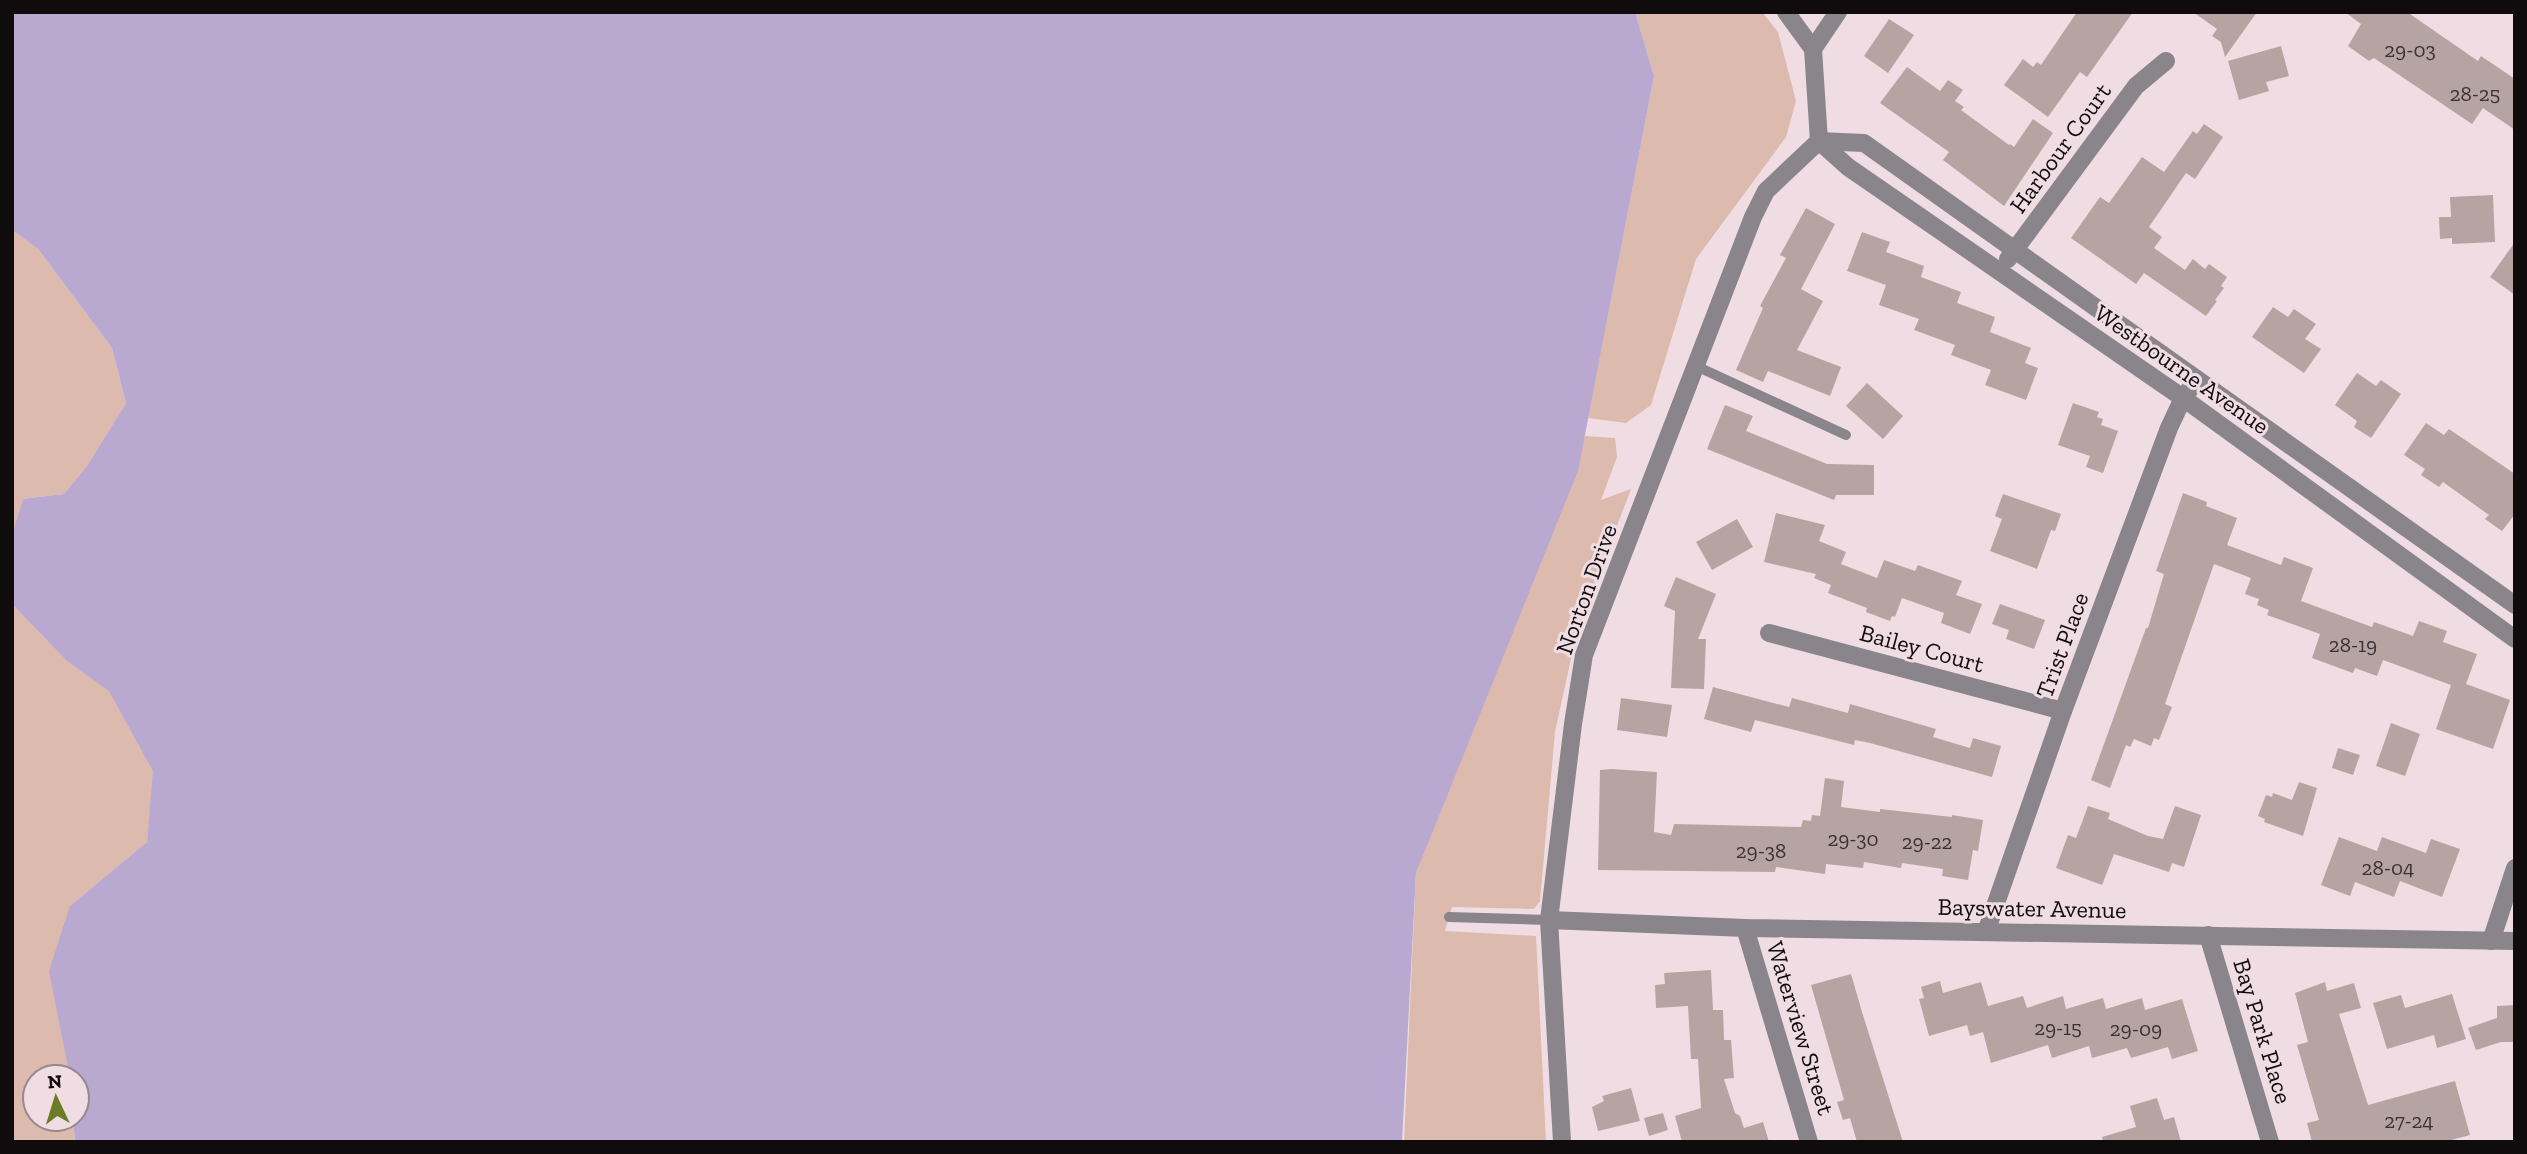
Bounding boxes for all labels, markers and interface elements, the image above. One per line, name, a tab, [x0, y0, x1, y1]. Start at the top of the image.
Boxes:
house number: 29-03	[2384, 37, 2436, 62]
street label: Harbour Court	[2003, 77, 2117, 219]
house number: 28-25	[2450, 81, 2500, 106]
street label: Westbourne Avenue	[2089, 298, 2275, 440]
street label: Norton Drive	[1549, 520, 1623, 658]
street label: Trist Place	[2030, 588, 2094, 702]
street label: Bailey Court	[1857, 618, 1987, 679]
house number: 28-19	[2329, 632, 2377, 657]
house number: 29-30	[1827, 826, 1879, 851]
house number: 29-22	[1902, 829, 1952, 854]
house number: 29-38	[1736, 838, 1786, 863]
house number: 28-04	[2362, 855, 2414, 880]
street label: Bayswater Avenue	[1937, 892, 2127, 924]
street label: Waterview Street	[1761, 938, 1841, 1118]
street label: Bay Park Place	[2227, 955, 2299, 1107]
house number: 29-15	[2034, 1015, 2082, 1040]
house number: 29-09	[2110, 1016, 2162, 1041]
north arrow	[21, 1063, 91, 1133]
text: N	[47, 1070, 63, 1094]
house number: 27-24	[2384, 1108, 2434, 1133]

